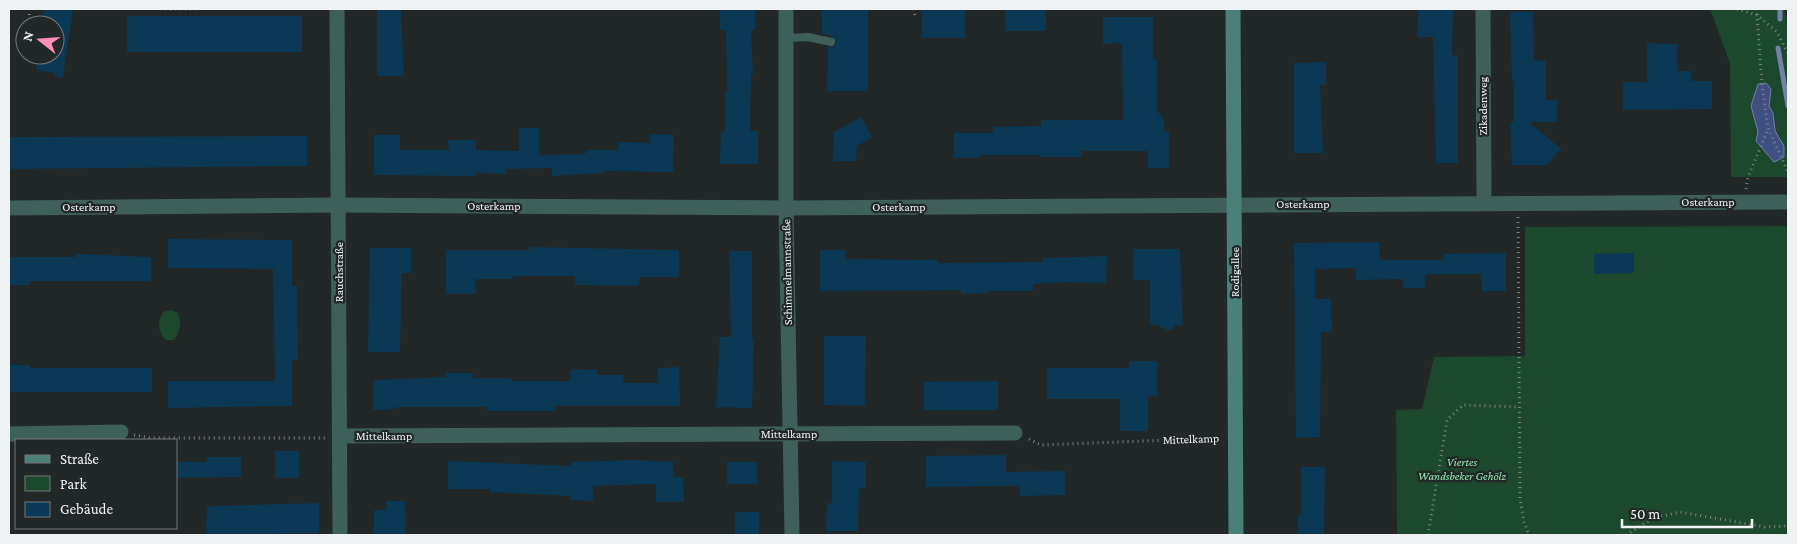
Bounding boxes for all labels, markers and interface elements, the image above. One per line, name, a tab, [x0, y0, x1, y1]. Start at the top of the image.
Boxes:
north arrow	[15, 15, 65, 65]
text: N	[19, 29, 37, 43]
street label: Zikadenweg	[1476, 77, 1490, 135]
street label: Osterkamp	[1681, 195, 1735, 209]
street label: Osterkamp	[1276, 197, 1330, 211]
street label: Osterkamp	[467, 199, 521, 213]
street label: Osterkamp	[62, 200, 116, 214]
street label: Osterkamp	[872, 200, 926, 214]
street label: Schimmelmannstraße	[779, 219, 795, 325]
street label: Rauchstraße	[332, 242, 346, 302]
street label: Rodigallee	[1228, 247, 1242, 297]
street label: Mittelkamp	[761, 427, 817, 441]
street label: Mittelkamp	[356, 429, 412, 443]
street label: Mittelkamp	[1162, 431, 1220, 447]
legend	[15, 439, 178, 529]
text: Straße	[60, 451, 99, 467]
park label: Viertes Wandsbeker Gehölz	[1418, 455, 1506, 483]
text: Park	[60, 476, 87, 492]
scale bar	[1622, 496, 1752, 528]
text: Gebäude	[60, 501, 114, 517]
text: 50 m	[1630, 506, 1660, 522]

